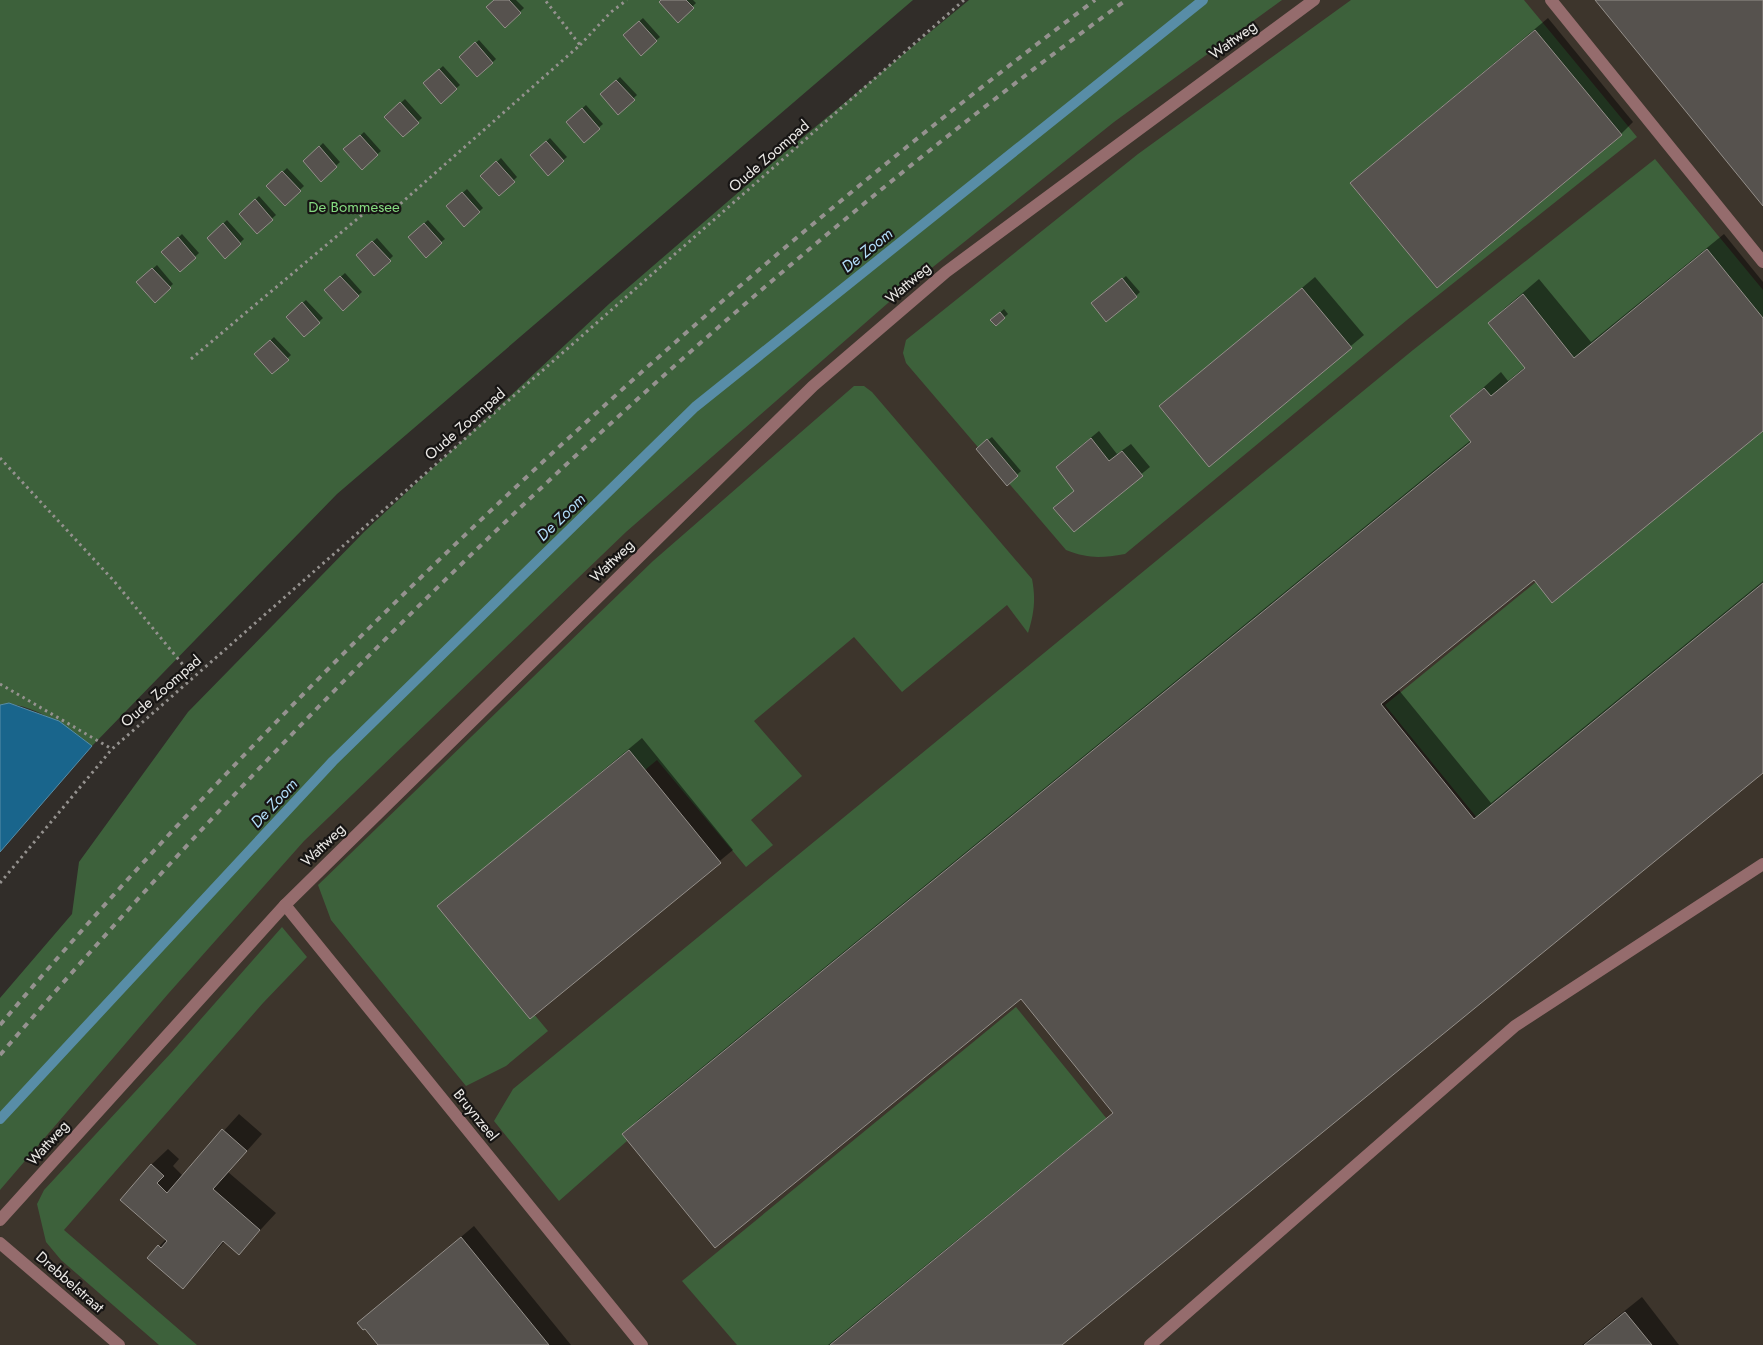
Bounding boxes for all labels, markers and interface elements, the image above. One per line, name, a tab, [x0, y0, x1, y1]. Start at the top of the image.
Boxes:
street label: Wattweg	[1205, 15, 1261, 65]
street label: Oude Zoompad	[724, 115, 814, 197]
park label: De Bommesee	[308, 196, 400, 218]
water label: De Zoom	[836, 222, 898, 278]
street label: Wattweg	[880, 257, 936, 309]
street label: Oude Zoompad	[420, 383, 510, 465]
water label: De Zoom	[531, 488, 591, 546]
street label: Wattweg	[585, 534, 639, 588]
street label: Oude Zoompad	[116, 650, 206, 732]
water label: De Zoom	[245, 773, 303, 833]
street label: Wattweg	[296, 818, 350, 872]
street label: Bruynzeel	[448, 1084, 504, 1146]
street label: Wattweg	[22, 1116, 74, 1170]
street label: Drebbelstraat	[31, 1246, 109, 1318]

